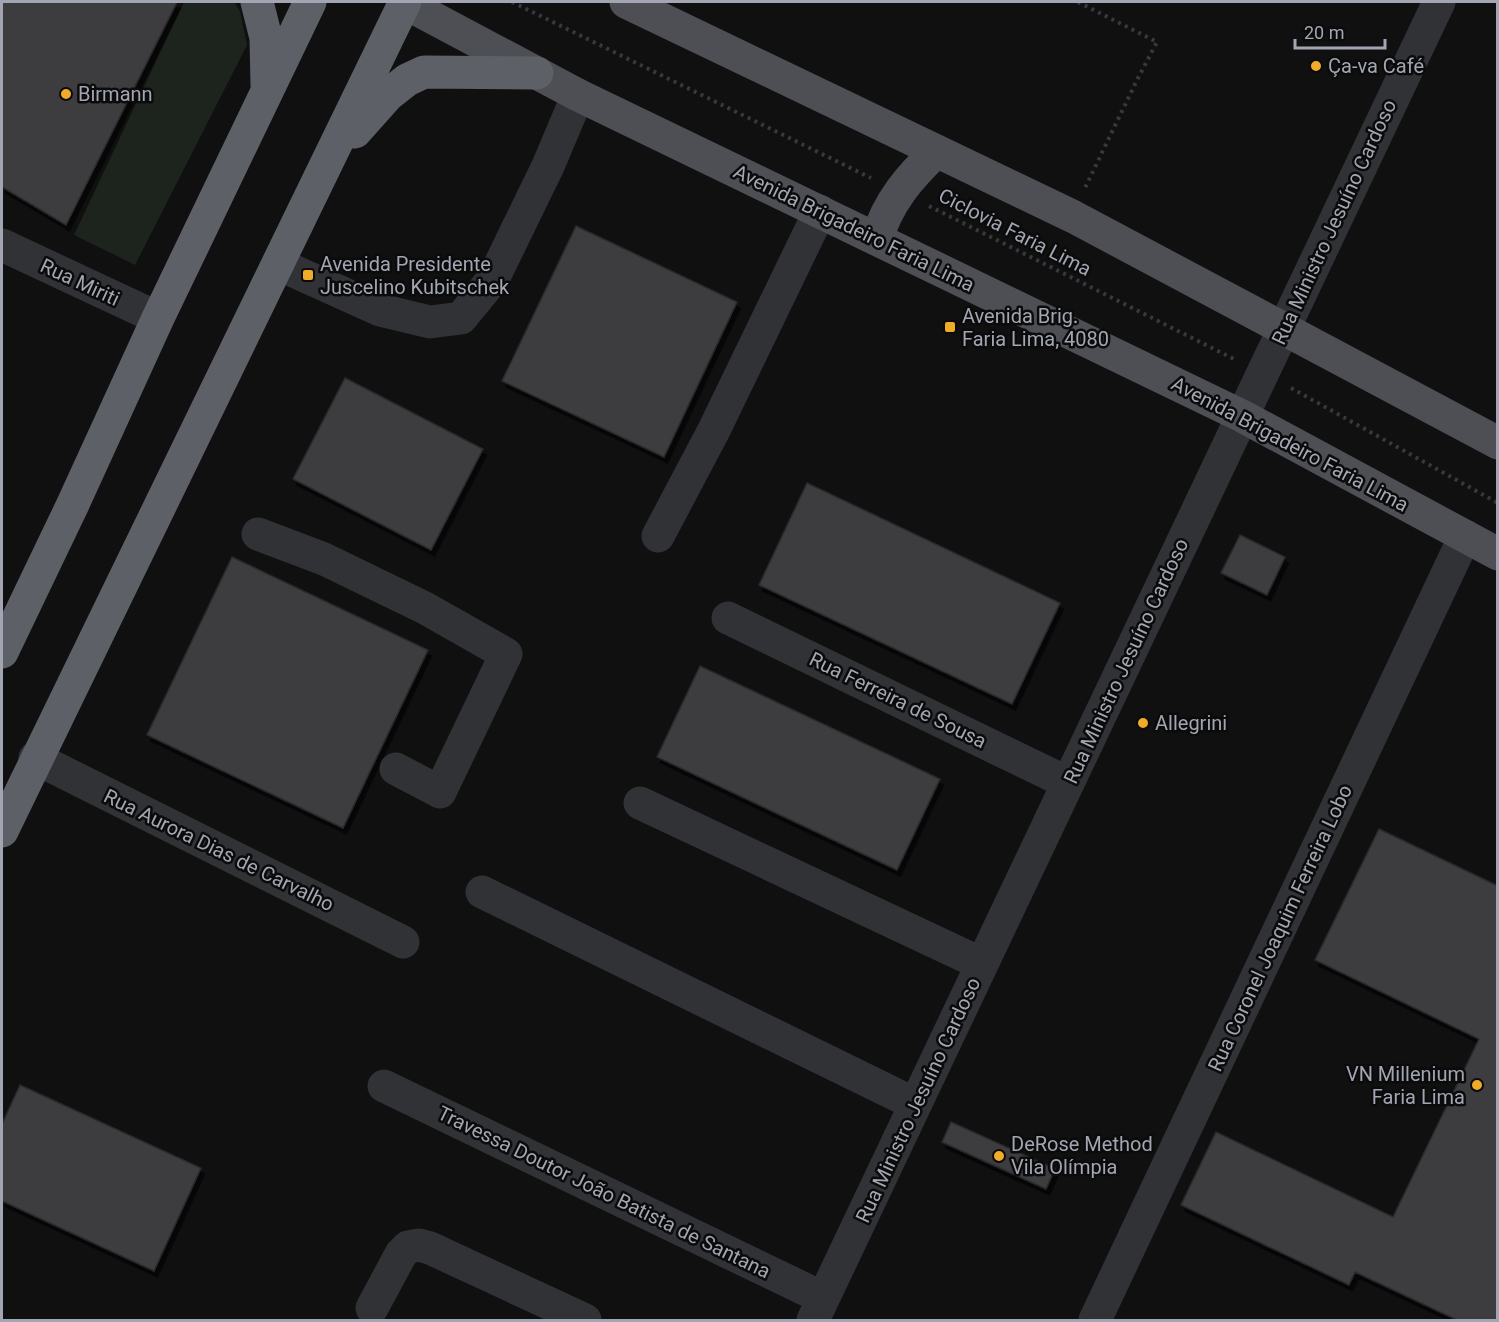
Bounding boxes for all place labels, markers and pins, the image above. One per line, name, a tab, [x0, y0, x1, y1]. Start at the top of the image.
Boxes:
place label: Ça-va Café	[1328, 54, 1424, 78]
marker: Ça-va Café	[1309, 59, 1323, 73]
place label: Birmann	[78, 82, 153, 106]
marker: Birmann	[59, 87, 73, 101]
place label: Avenida Presidente Juscelino Kubitschek	[320, 252, 510, 299]
marker: Avenida Presidente Juscelino Kubitschek	[301, 268, 315, 282]
place label: Avenida Brig. Faria Lima, 4080	[962, 304, 1109, 351]
marker: Avenida Brig. Faria Lima, 4080	[943, 320, 957, 334]
place label: Allegrini	[1155, 711, 1227, 735]
marker: Allegrini	[1136, 716, 1150, 730]
place label: VN Millenium Faria Lima	[1346, 1062, 1465, 1109]
marker: VN Millenium Faria Lima	[1470, 1078, 1484, 1092]
place label: DeRose Method Vila Olímpia	[1011, 1132, 1153, 1179]
marker: DeRose Method Vila Olímpia	[992, 1149, 1006, 1163]

